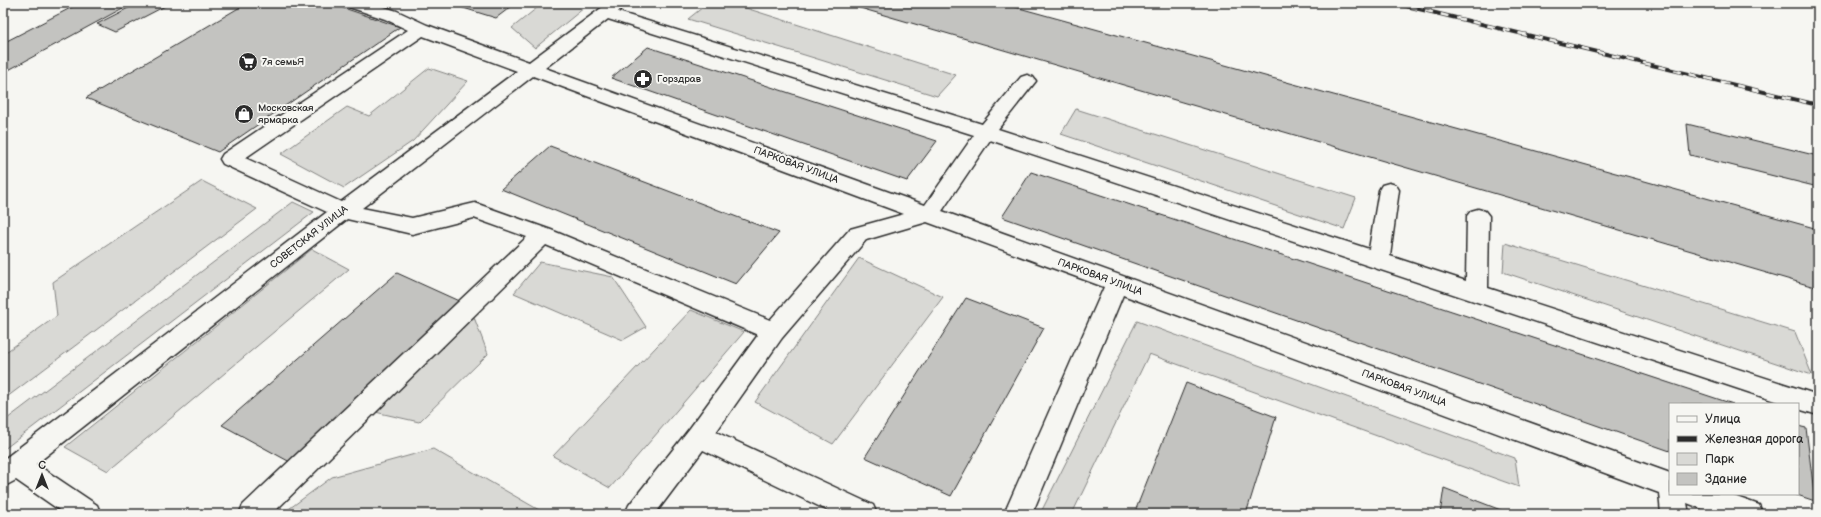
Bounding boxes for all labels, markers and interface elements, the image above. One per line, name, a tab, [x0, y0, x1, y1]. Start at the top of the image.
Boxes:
supermarket icon: 7я семьЯ	[237, 51, 259, 73]
place label: 7я семьЯ	[262, 56, 304, 68]
pharmacy icon: Горздрав	[632, 68, 654, 90]
place label: Горздрав	[657, 73, 702, 85]
place label: Московская ярмарка	[258, 102, 314, 126]
shop icon: Московская ярмарка	[233, 103, 255, 125]
street label: ПАРКОВАЯ УЛИЦА	[752, 144, 841, 186]
street label: СОВЕТСКАЯ УЛИЦА	[268, 202, 351, 271]
street label: ПАРКОВАЯ УЛИЦА	[1056, 256, 1145, 298]
street label: ПАРКОВАЯ УЛИЦА	[1360, 367, 1449, 409]
legend	[1669, 403, 1799, 495]
text: Улица	[1705, 412, 1741, 427]
text: Железная дорога	[1705, 432, 1803, 447]
text: Парк	[1705, 452, 1735, 467]
north arrow	[22, 455, 62, 495]
text: С	[38, 459, 46, 472]
text: Здание	[1705, 472, 1747, 487]

